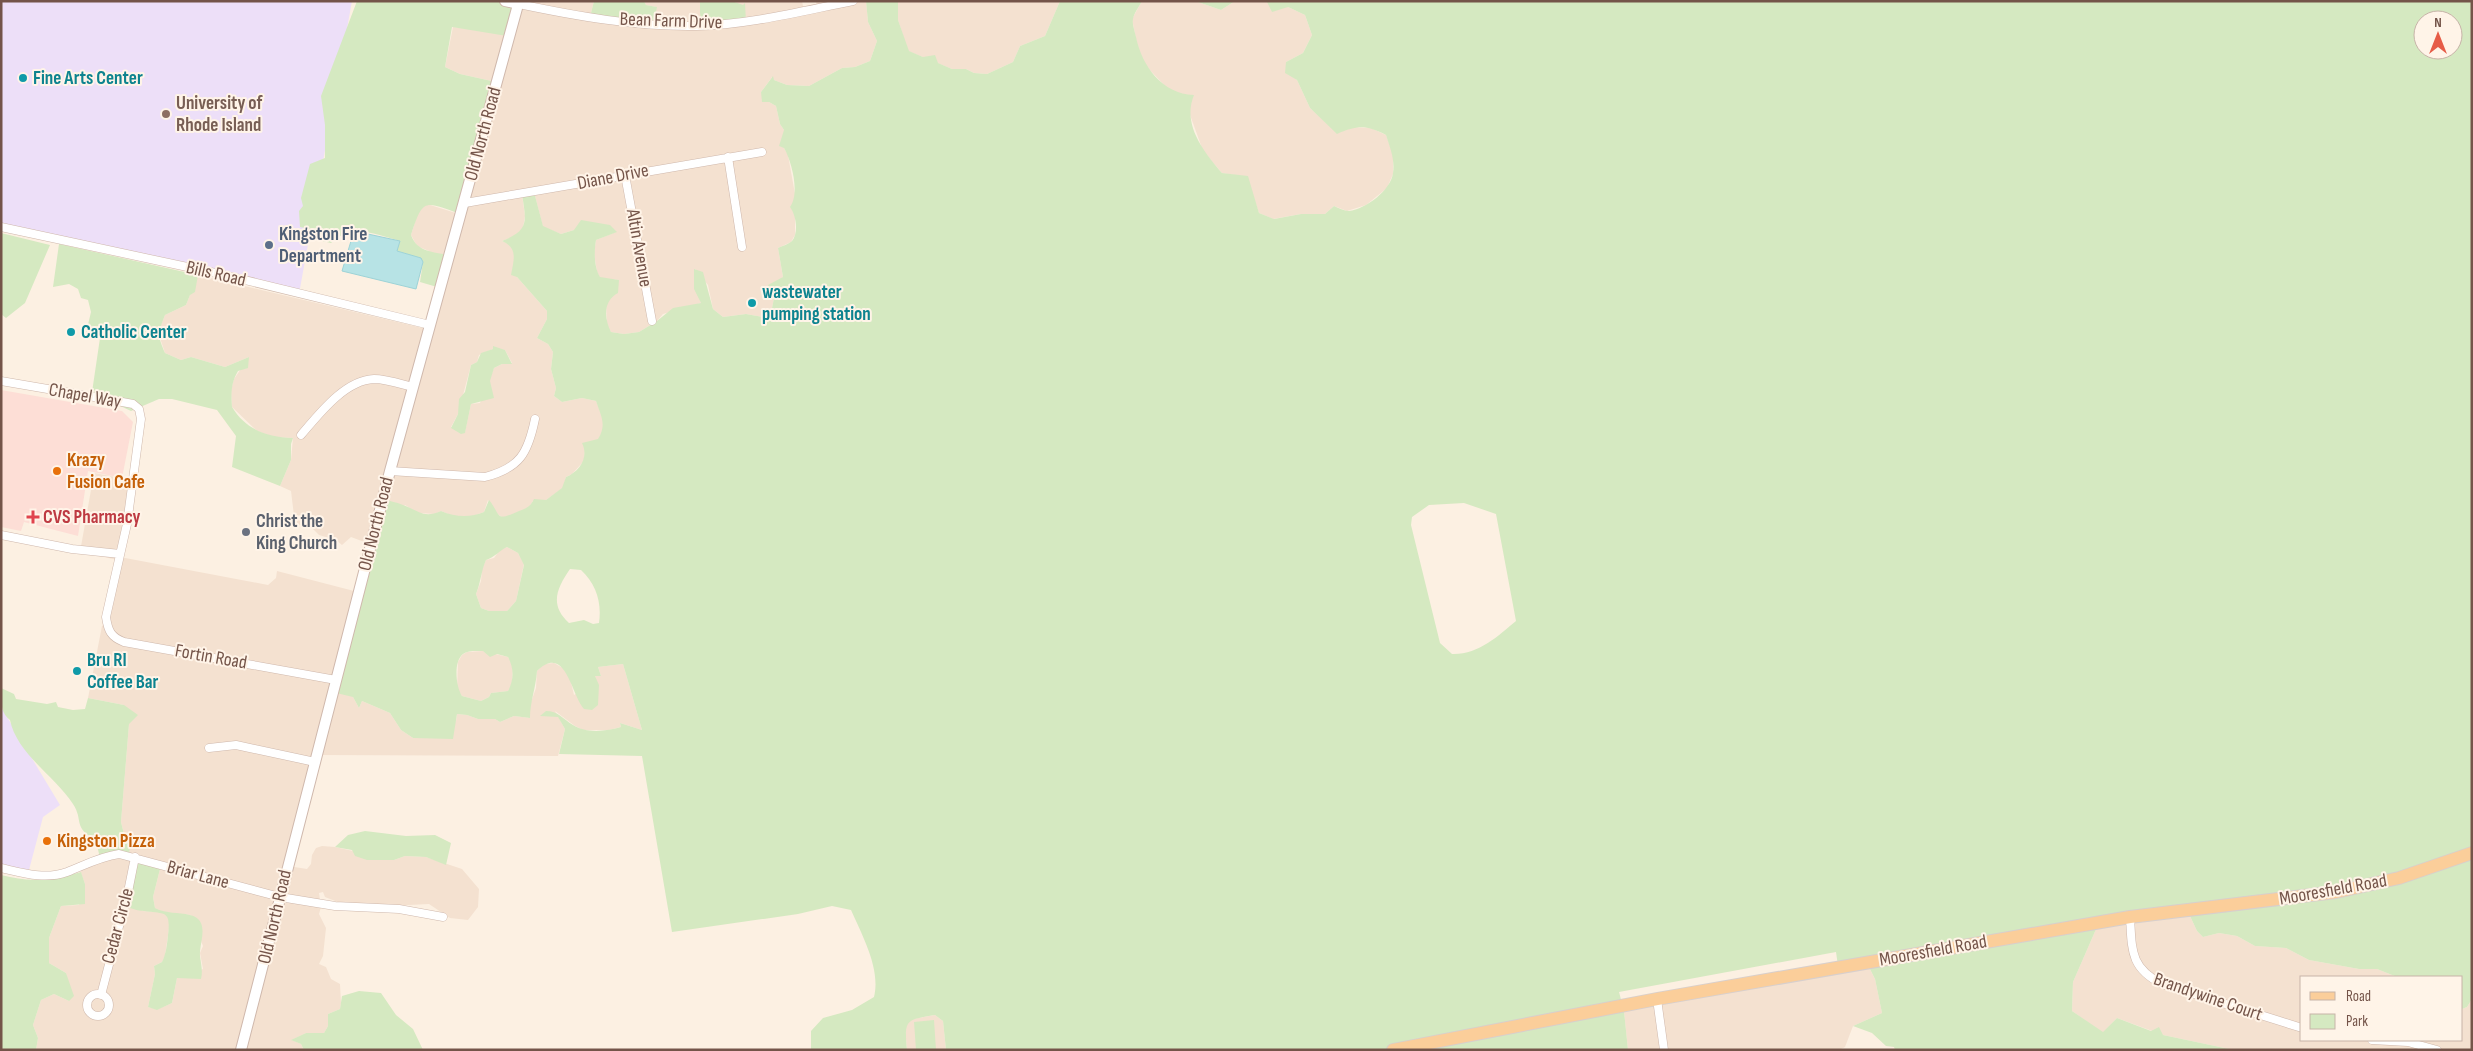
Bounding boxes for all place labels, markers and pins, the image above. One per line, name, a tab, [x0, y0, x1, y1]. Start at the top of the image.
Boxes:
place label: Fine Arts Center	[33, 67, 143, 90]
marker: Fine Arts Center	[17, 72, 29, 84]
place label: University of Rhode Island	[176, 92, 264, 137]
marker: University of Rhode Island	[160, 108, 172, 120]
place label: Kingston Fire Department	[279, 223, 367, 268]
marker: Kingston Fire Department	[263, 239, 275, 251]
place label: wastewater pumping station	[762, 281, 871, 326]
marker: wastewater pumping station	[746, 297, 758, 309]
place label: Catholic Center	[81, 321, 187, 344]
marker: Catholic Center	[65, 326, 77, 338]
place label: Krazy Fusion Cafe	[67, 449, 145, 494]
marker: Krazy Fusion Cafe	[51, 465, 63, 477]
place label: CVS Pharmacy	[43, 506, 141, 529]
place label: Christ the King Church	[256, 510, 337, 555]
marker: CVS Pharmacy	[27, 511, 39, 523]
marker: Christ the King Church	[240, 526, 252, 538]
place label: Bru RI Coffee Bar	[87, 649, 159, 694]
marker: Bru RI Coffee Bar	[71, 665, 83, 677]
place label: Kingston Pizza	[57, 830, 155, 853]
marker: Kingston Pizza	[41, 835, 53, 847]

